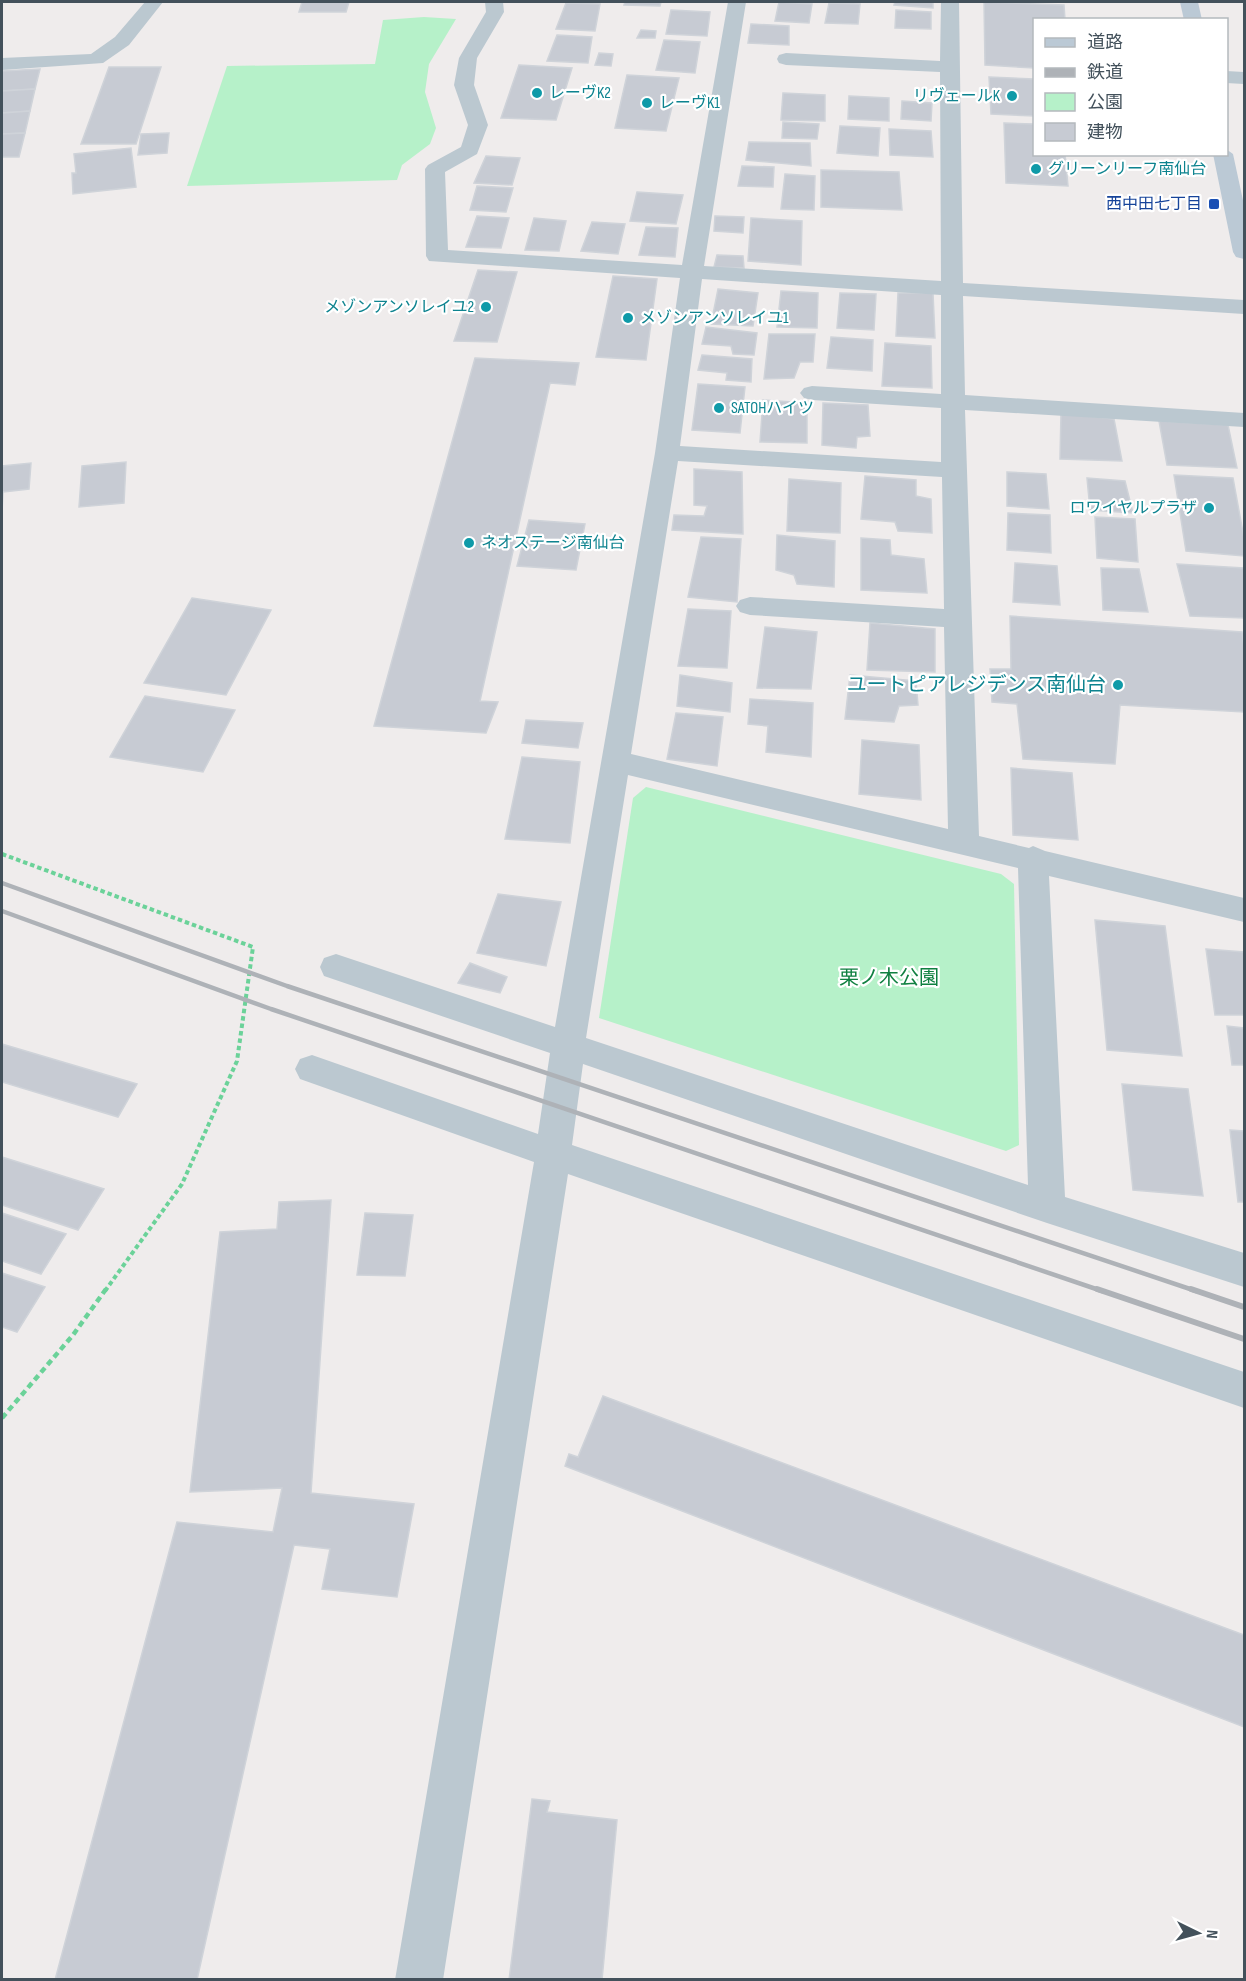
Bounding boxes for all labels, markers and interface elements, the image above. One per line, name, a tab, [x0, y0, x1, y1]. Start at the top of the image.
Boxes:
legend	[1033, 18, 1228, 156]
text: 道路	[1087, 32, 1123, 53]
text: 鉄道	[1087, 62, 1123, 83]
place label: レーヴK2	[549, 84, 611, 103]
marker: レーヴK2	[530, 86, 544, 100]
place label: リヴェールK	[913, 87, 1001, 106]
marker: リヴェールK	[1005, 89, 1019, 103]
text: 公園	[1087, 92, 1123, 113]
place label: レーヴK1	[659, 94, 720, 113]
marker: レーヴK1	[640, 96, 654, 110]
text: 建物	[1087, 122, 1123, 143]
place label: グリーンリーフ南仙台	[1048, 160, 1206, 179]
marker: グリーンリーフ南仙台	[1029, 162, 1043, 176]
place label: 西中田七丁目	[1106, 195, 1202, 214]
marker: 西中田七丁目	[1207, 197, 1221, 211]
place label: メゾンアンソレイユ2	[324, 298, 474, 317]
marker: メゾンアンソレイユ2	[479, 300, 493, 314]
place label: メゾンアンソレイユ1	[640, 309, 789, 328]
marker: メゾンアンソレイユ1	[621, 311, 635, 325]
place label: SATOHハイツ	[731, 399, 814, 418]
marker: SATOHハイツ	[712, 401, 726, 415]
place label: ロワイヤルプラザ	[1069, 499, 1197, 518]
marker: ロワイヤルプラザ	[1202, 501, 1216, 515]
place label: ネオステージ南仙台	[481, 534, 625, 553]
marker: ネオステージ南仙台	[462, 536, 476, 550]
place label: ユートピアレジデンス南仙台	[846, 673, 1106, 697]
marker: ユートピアレジデンス南仙台	[1111, 678, 1125, 692]
park label: 栗ノ木公園	[839, 966, 939, 990]
north arrow	[1168, 1903, 1228, 1963]
text: N	[1202, 1929, 1221, 1939]

